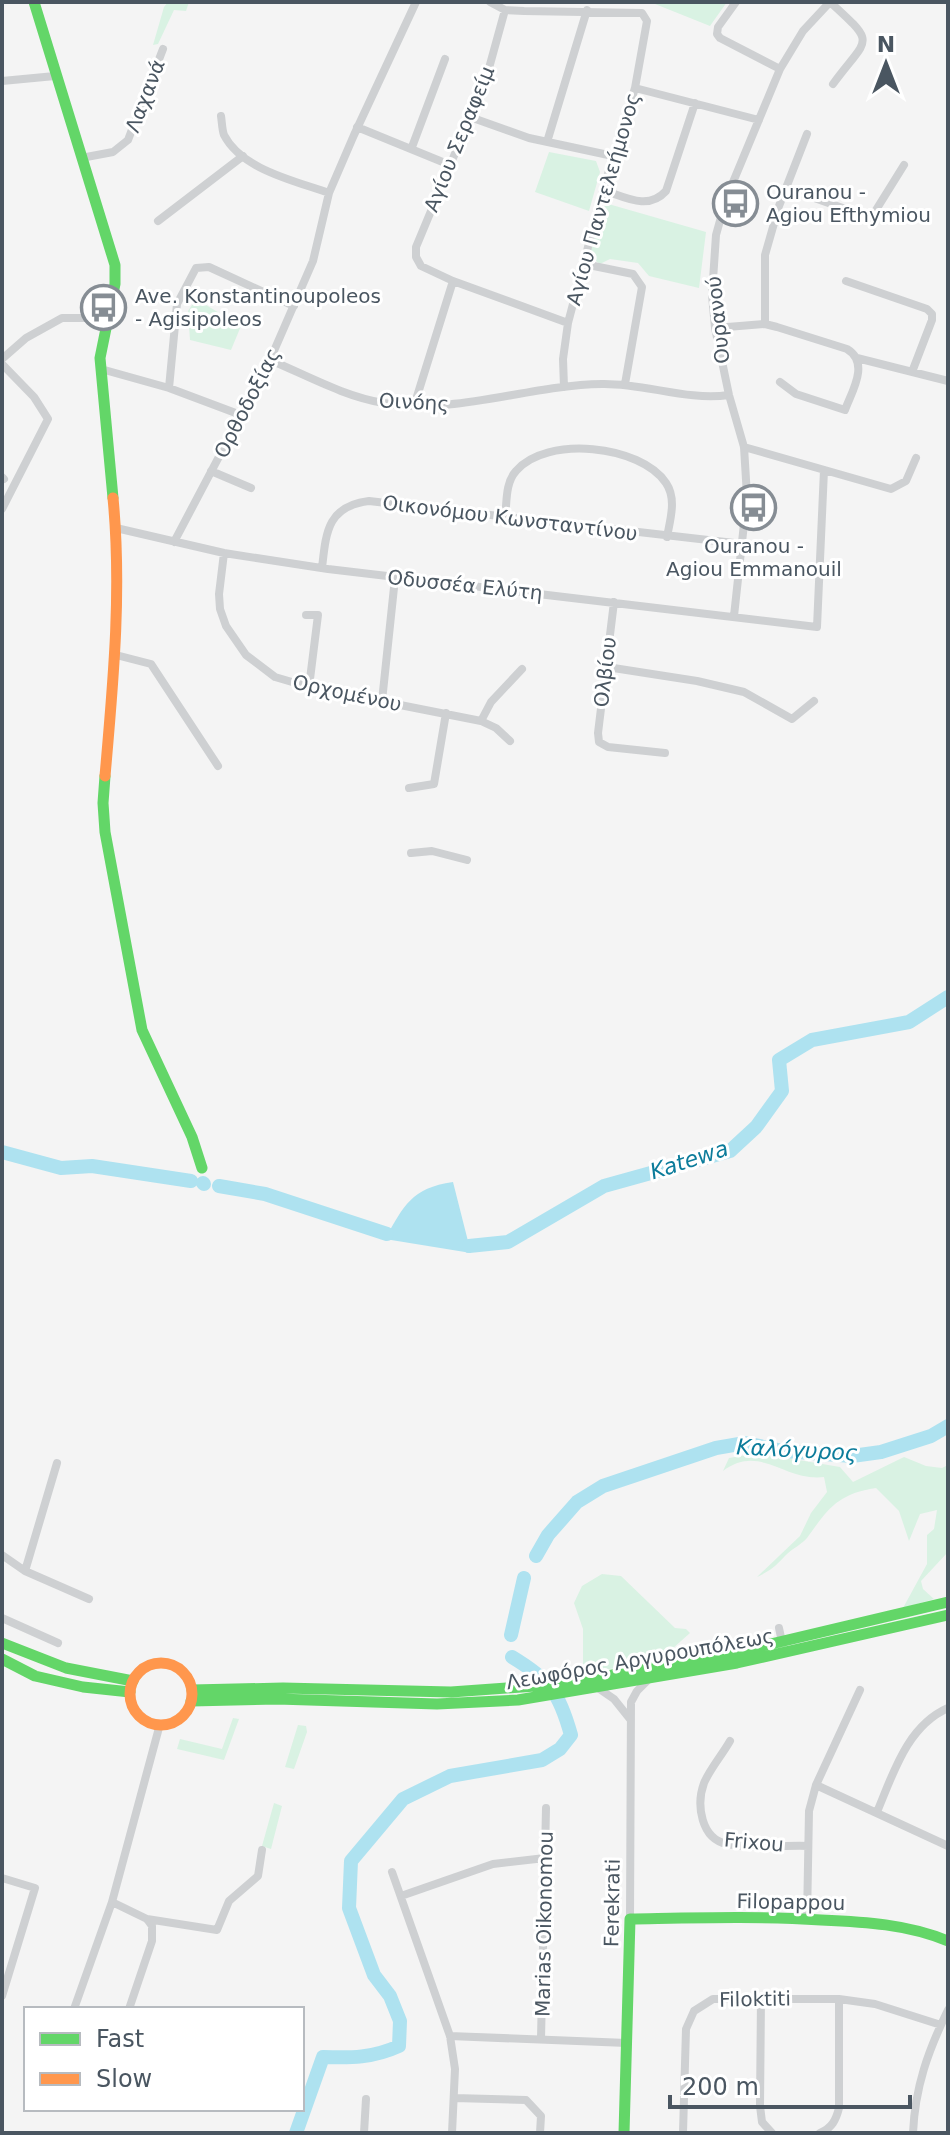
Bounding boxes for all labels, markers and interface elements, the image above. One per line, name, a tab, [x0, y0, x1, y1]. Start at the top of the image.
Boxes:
north arrow	[846, 24, 926, 104]
text: N	[877, 32, 895, 57]
street label: Λαχανά	[120, 56, 170, 136]
street label: Αγίου Σεραφείμ	[419, 62, 499, 215]
street label: Αγίου Παντελεήμονος	[561, 90, 645, 308]
bus stop icon: Ouranou - Agiou Efthymiou	[711, 180, 759, 228]
place label: Ouranou - Agiou Efthymiou	[766, 180, 931, 227]
street label: Ουρανού	[701, 275, 735, 365]
bus stop icon: Ave. Konstantinoupoleos - Agisipoleos	[80, 283, 128, 331]
place label: Ave. Konstantinoupoleos - Agisipoleos	[135, 284, 381, 331]
street label: Ορθοδοξίας	[209, 344, 285, 462]
street label: Οινόης	[378, 388, 450, 416]
bus stop icon: Ouranou - Agiou Emmanouil	[730, 483, 778, 531]
street label: Οικονόμου Κωνσταντίνου	[381, 490, 639, 546]
place label: Ouranou - Agiou Emmanouil	[666, 534, 842, 581]
street label: Οδυσσέα Ελύτη	[386, 565, 544, 605]
street label: Ολβίου	[589, 635, 621, 709]
street label: Ορχομένου	[290, 670, 404, 716]
water label: Katewa	[647, 1136, 731, 1184]
water label: Καλόγυρος	[736, 1434, 858, 1466]
street label: Λεωφόρος Αργυρουπόλεως	[504, 1624, 776, 1694]
street label: Frixou	[723, 1827, 785, 1857]
street label: Marias Oikonomou	[530, 1831, 558, 2017]
street label: Ferekrati	[599, 1859, 625, 1947]
street label: Filopappou	[736, 1889, 846, 1915]
street label: Filoktiti	[719, 1986, 791, 2012]
legend	[24, 2007, 304, 2111]
text: Fast	[96, 2025, 144, 2053]
scale bar	[670, 2059, 910, 2109]
text: Slow	[96, 2065, 152, 2093]
text: 200 m	[682, 2073, 759, 2101]

